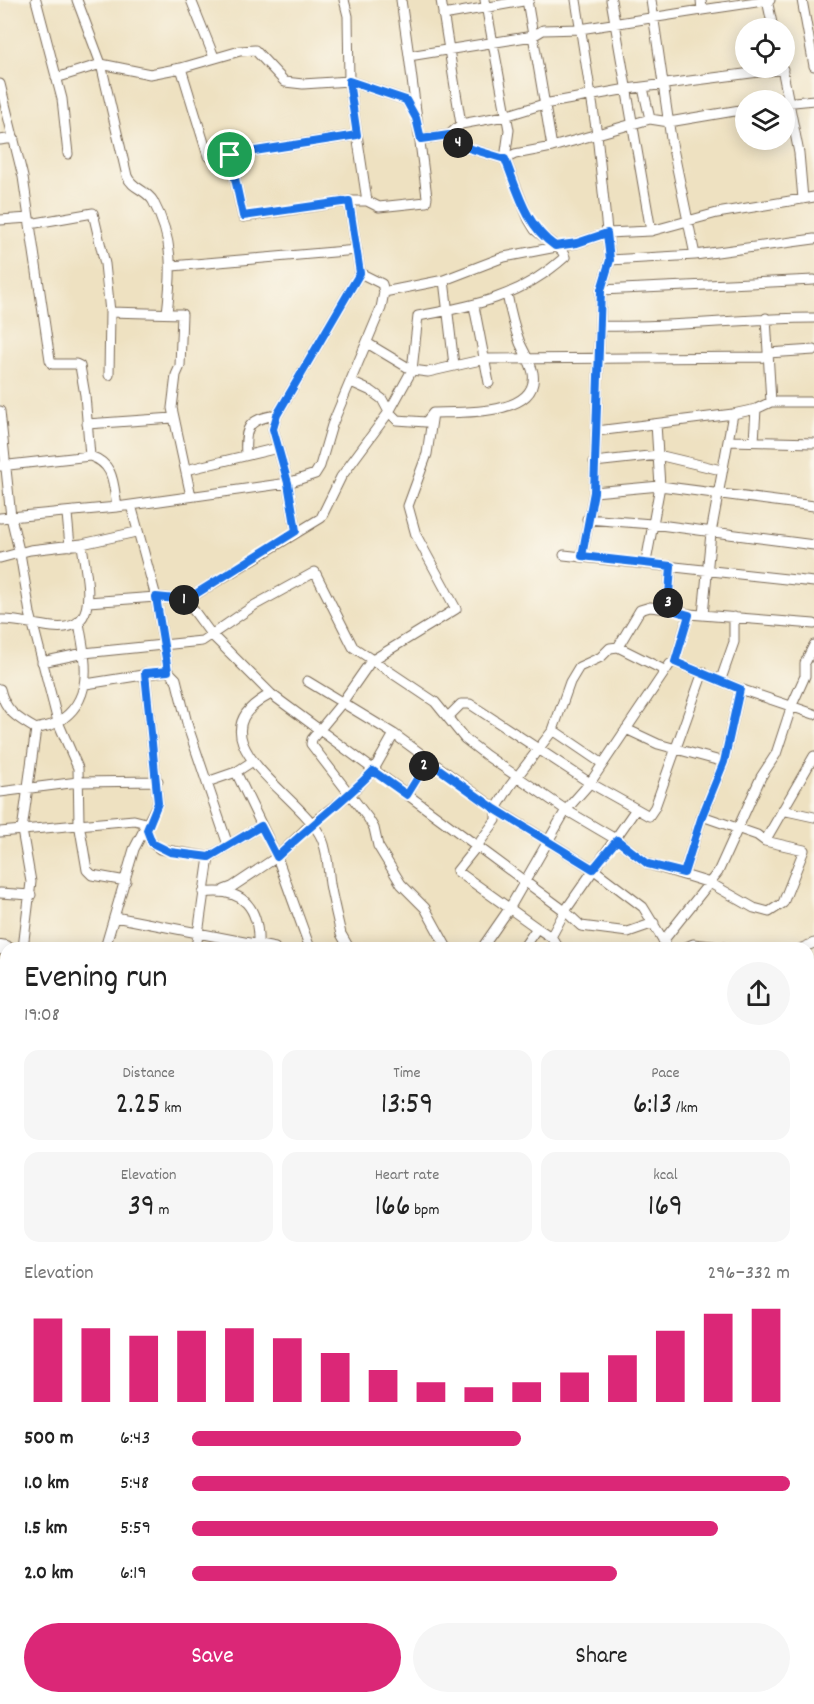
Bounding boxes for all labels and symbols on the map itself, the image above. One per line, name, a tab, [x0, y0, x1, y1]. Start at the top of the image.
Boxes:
pin: 4	[443, 128, 473, 158]
pin	[204, 129, 255, 180]
pin: 1	[169, 585, 199, 615]
pin: 3	[653, 588, 683, 618]
pin: 2	[409, 751, 439, 781]

